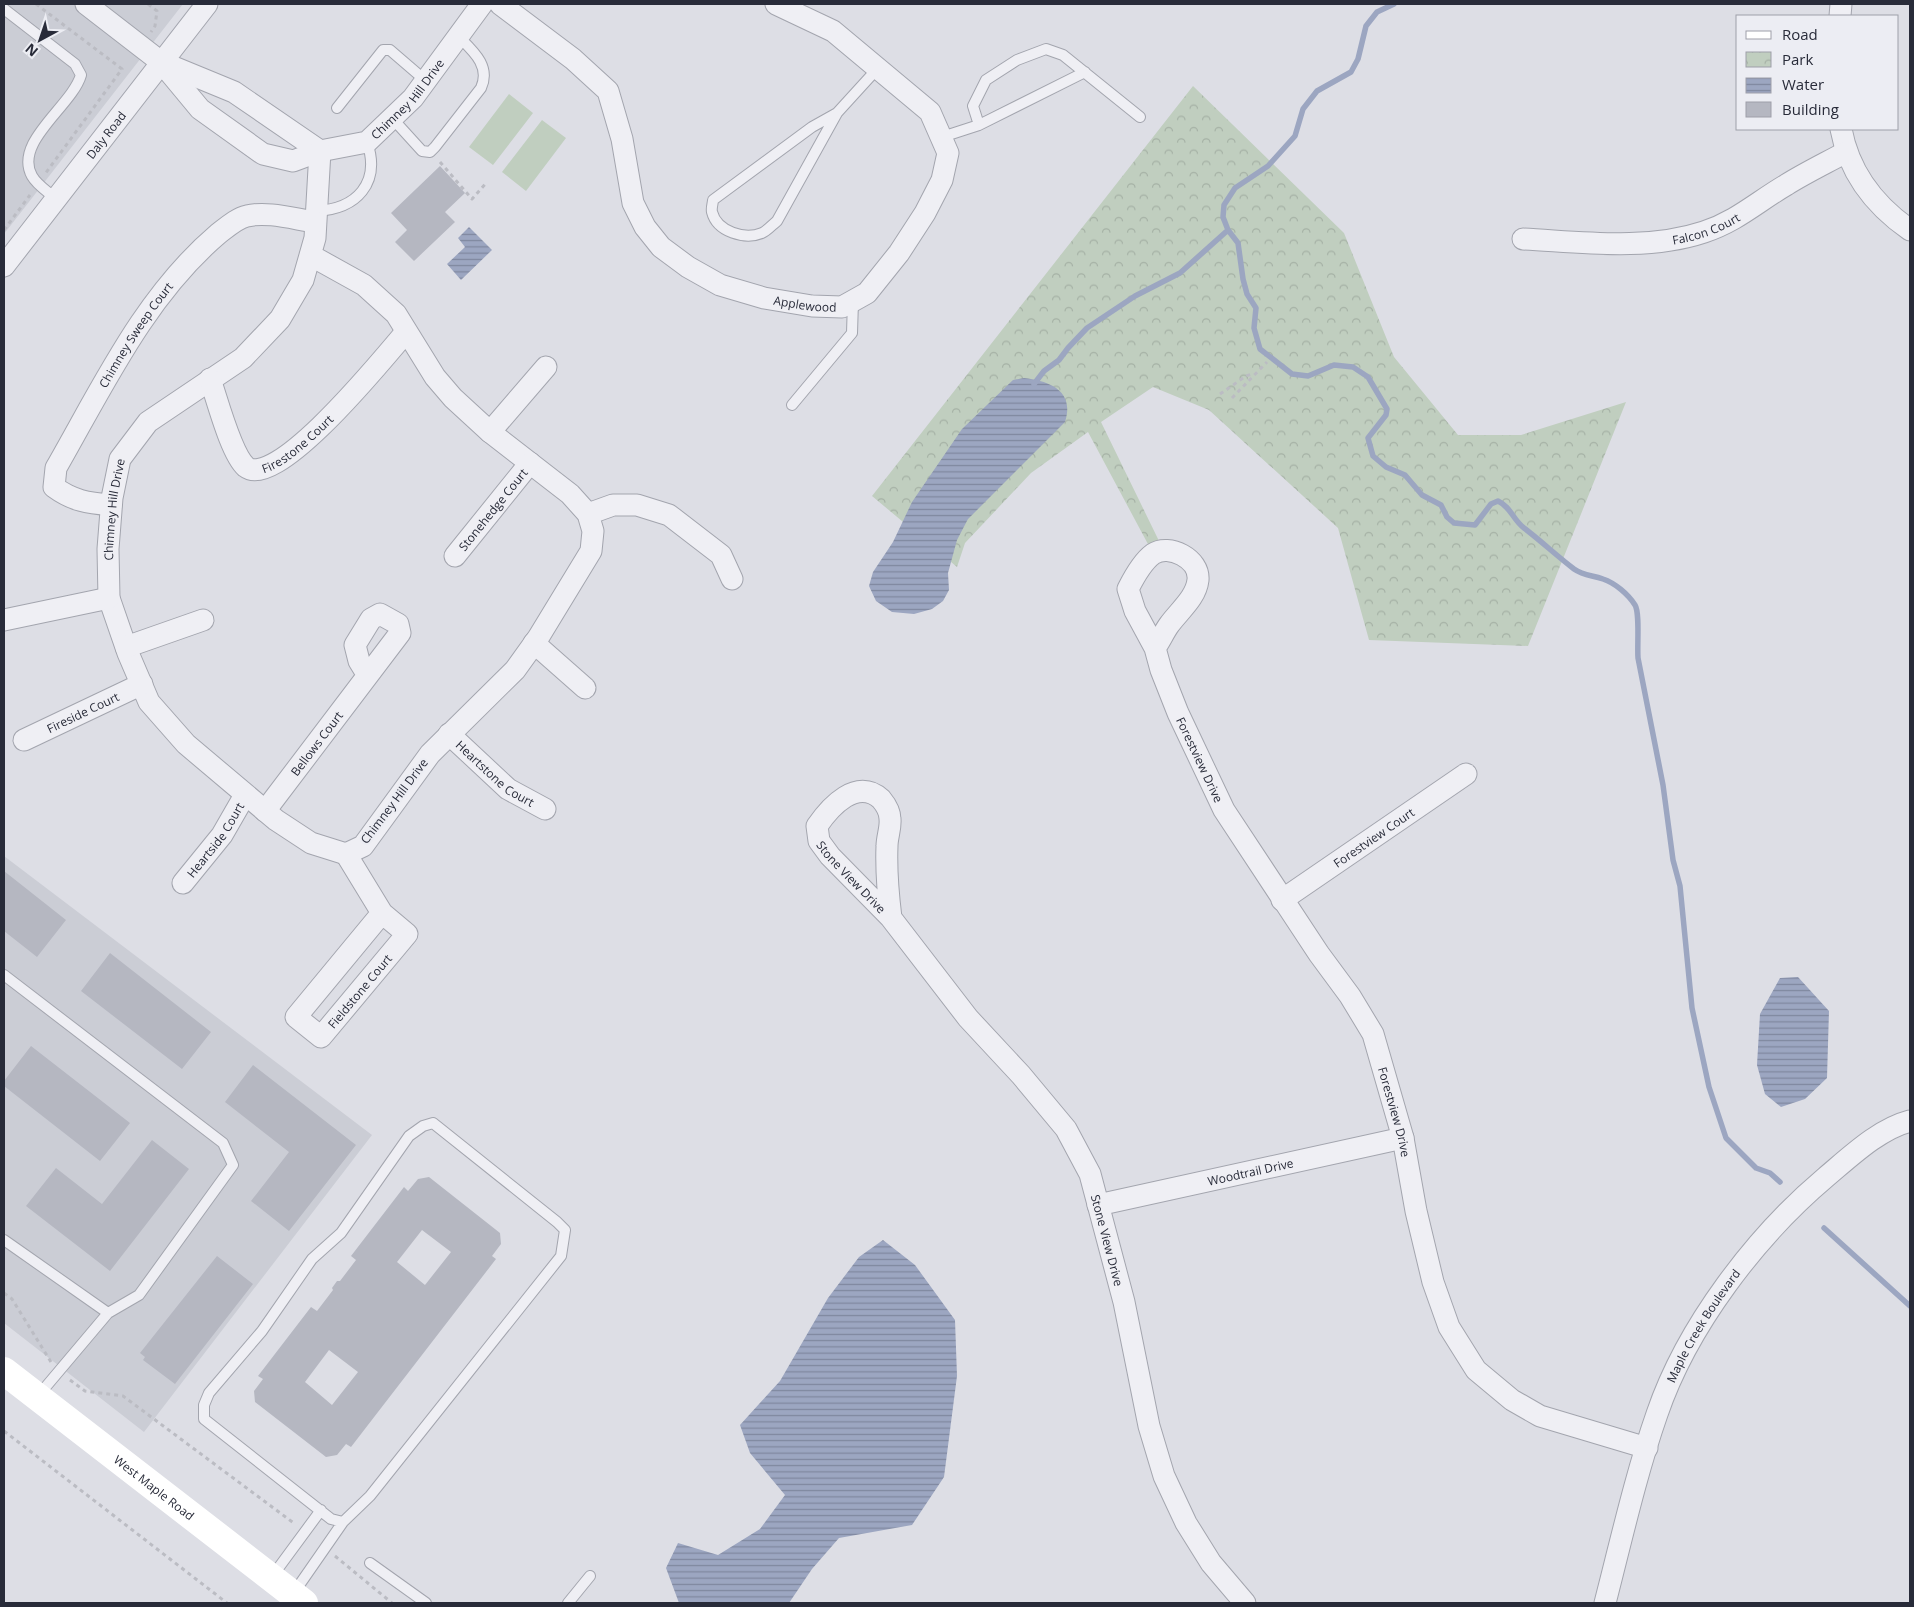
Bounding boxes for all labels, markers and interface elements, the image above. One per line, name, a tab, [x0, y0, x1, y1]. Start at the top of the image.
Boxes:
north arrow	[15, 15, 65, 65]
legend	[1736, 15, 1899, 130]
text: Road	[1782, 24, 1818, 44]
text: N	[21, 39, 42, 61]
text: Park	[1782, 49, 1813, 69]
street label: Chimney Hill Drive	[367, 55, 448, 143]
text: Water	[1782, 74, 1824, 94]
text: Building	[1782, 99, 1839, 119]
street label: Daly Road	[82, 107, 130, 162]
street label: Falcon Court	[1671, 208, 1743, 248]
street label: Chimney Sweep Court	[94, 278, 176, 391]
street label: Applewood	[772, 291, 837, 315]
street label: Firestone Court	[259, 411, 337, 477]
street label: Chimney Hill Drive	[99, 457, 128, 561]
street label: Stonehedge Court	[454, 465, 531, 554]
street label: Fireside Court	[44, 688, 122, 737]
street label: Bellows Court	[286, 707, 346, 779]
street label: Forestview Drive	[1172, 714, 1228, 805]
street label: Heartstone Court	[452, 736, 538, 810]
street label: Chimney Hill Drive	[356, 755, 432, 847]
street label: Heartside Court	[182, 799, 248, 881]
street label: Forestview Court	[1330, 804, 1417, 871]
street label: Stone View Drive	[813, 837, 890, 917]
street label: Fieldstone Court	[323, 950, 395, 1032]
street label: Forestview Drive	[1374, 1065, 1415, 1159]
street label: Woodtrail Drive	[1206, 1154, 1295, 1189]
street label: Stone View Drive	[1087, 1193, 1128, 1288]
street label: Maple Creek Boulevard	[1662, 1265, 1744, 1385]
street label: West Maple Road	[111, 1451, 198, 1524]

